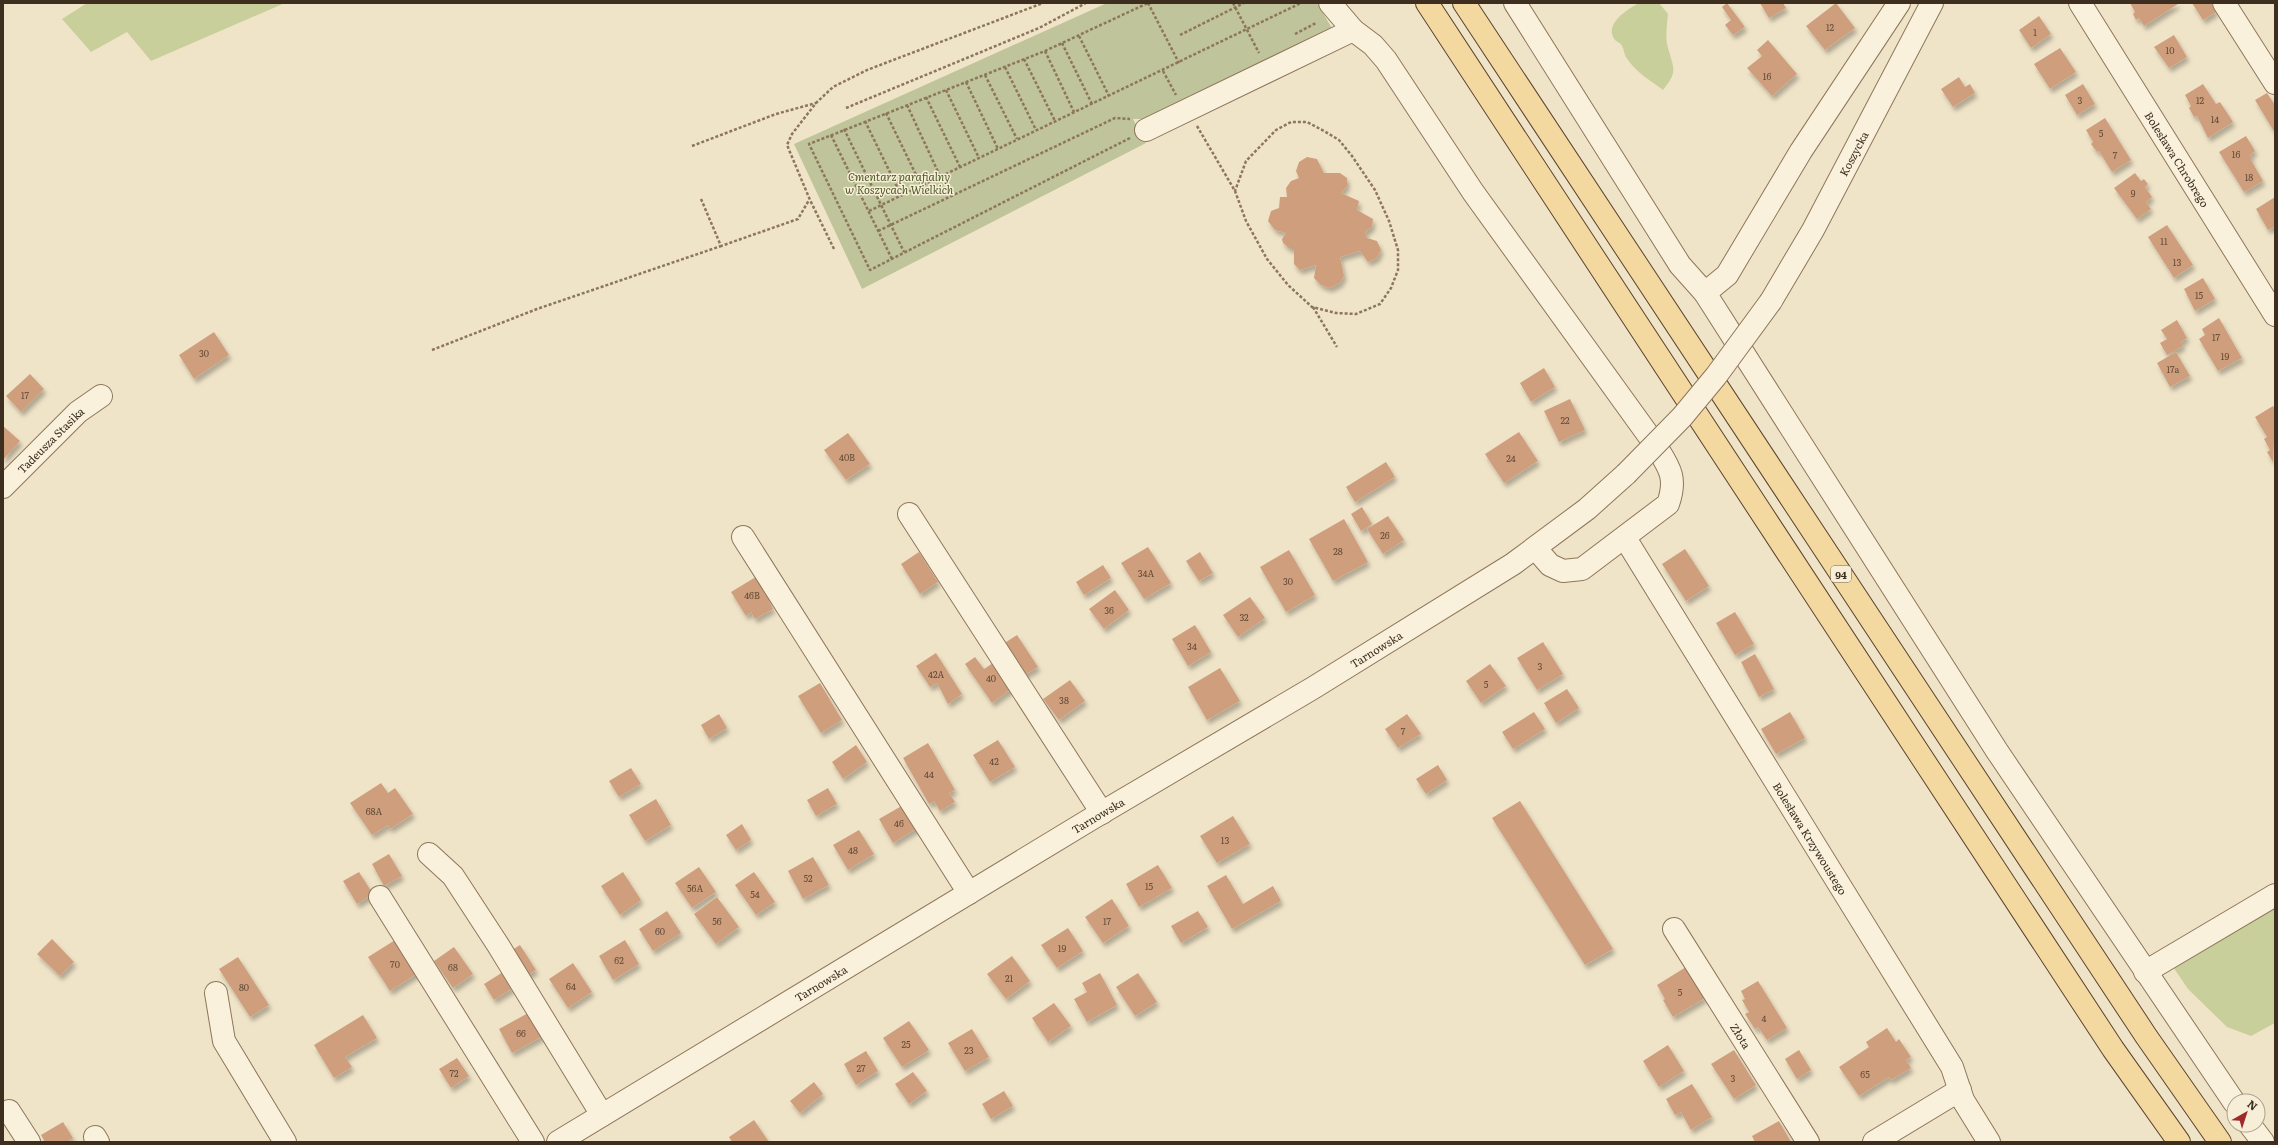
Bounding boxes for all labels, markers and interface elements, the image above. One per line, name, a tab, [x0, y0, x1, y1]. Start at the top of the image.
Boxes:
house number: 12	[1826, 20, 1835, 34]
house number: 1	[2033, 25, 2037, 39]
house number: 10	[2166, 43, 2174, 57]
house number: 16	[1763, 69, 1771, 83]
house number: 3	[2078, 93, 2083, 107]
house number: 12	[2196, 93, 2205, 107]
street label: Bolesława Chrobrego	[2142, 108, 2213, 210]
house number: 14	[2211, 112, 2219, 126]
house number: 5	[2099, 126, 2104, 140]
street label: Koszycka	[1835, 128, 1872, 179]
house number: 16	[2232, 147, 2240, 161]
house number: 7	[2113, 148, 2118, 162]
park label: Cmentarz parafialny w Koszycach Wielkich	[844, 168, 954, 197]
house number: 18	[2245, 170, 2253, 184]
house number: 9	[2131, 186, 2136, 200]
house number: 11	[2160, 234, 2168, 248]
house number: 13	[2173, 255, 2181, 269]
house number: 15	[2195, 288, 2204, 302]
house number: 17	[2212, 330, 2220, 344]
house number: 30	[199, 346, 209, 360]
house number: 19	[2221, 349, 2229, 363]
house number: 17a	[2167, 362, 2180, 376]
house number: 17	[21, 388, 29, 402]
street label: Tadeusza Stasika	[13, 402, 87, 477]
house number: 22	[1560, 413, 1570, 427]
house number: 40B	[839, 450, 855, 464]
house number: 24	[1506, 451, 1516, 465]
house number: 26	[1380, 528, 1390, 542]
house number: 28	[1333, 544, 1343, 558]
house number: 34A	[1138, 566, 1155, 580]
road number: 94	[1831, 566, 1851, 582]
house number: 30	[1283, 574, 1293, 588]
house number: 46B	[744, 588, 760, 602]
house number: 36	[1104, 603, 1114, 617]
house number: 32	[1239, 610, 1249, 624]
street label: Tarnowska	[1347, 627, 1405, 671]
house number: 34	[1187, 639, 1197, 653]
house number: 3	[1538, 659, 1543, 673]
house number: 42A	[928, 667, 944, 681]
house number: 40	[986, 671, 996, 685]
house number: 5	[1484, 677, 1489, 691]
house number: 38	[1059, 693, 1069, 707]
house number: 7	[1401, 724, 1406, 738]
house number: 42	[989, 754, 999, 768]
house number: 44	[924, 767, 934, 781]
street label: Bolesława Krzywoustego	[1770, 779, 1851, 898]
street label: Tarnowska	[1068, 793, 1127, 837]
house number: 68A	[366, 804, 383, 818]
house number: 46	[894, 816, 904, 830]
house number: 13	[1221, 833, 1229, 847]
house number: 48	[848, 843, 858, 857]
house number: 52	[803, 871, 813, 885]
house number: 15	[1145, 879, 1154, 893]
house number: 56A	[687, 881, 703, 895]
house number: 54	[750, 887, 760, 901]
house number: 56	[712, 914, 722, 928]
house number: 17	[1103, 914, 1111, 928]
house number: 60	[655, 924, 665, 938]
house number: 19	[1058, 941, 1066, 955]
house number: 62	[614, 953, 624, 967]
house number: 70	[390, 957, 400, 971]
house number: 68	[448, 960, 458, 974]
street label: Tarnowska	[791, 961, 850, 1005]
house number: 21	[1005, 971, 1013, 985]
house number: 64	[566, 979, 576, 993]
house number: 80	[239, 980, 249, 994]
house number: 5	[1678, 985, 1683, 999]
house number: 4	[1762, 1011, 1767, 1025]
street label: Złota	[1727, 1020, 1755, 1052]
house number: 66	[516, 1026, 526, 1040]
house number: 25	[901, 1037, 911, 1051]
house number: 23	[964, 1043, 974, 1057]
house number: 27	[856, 1061, 866, 1075]
house number: 72	[449, 1066, 459, 1080]
house number: 65	[1860, 1067, 1870, 1081]
house number: 3	[1731, 1071, 1736, 1085]
north arrow	[2226, 1093, 2266, 1133]
text: N	[2244, 1095, 2262, 1114]

